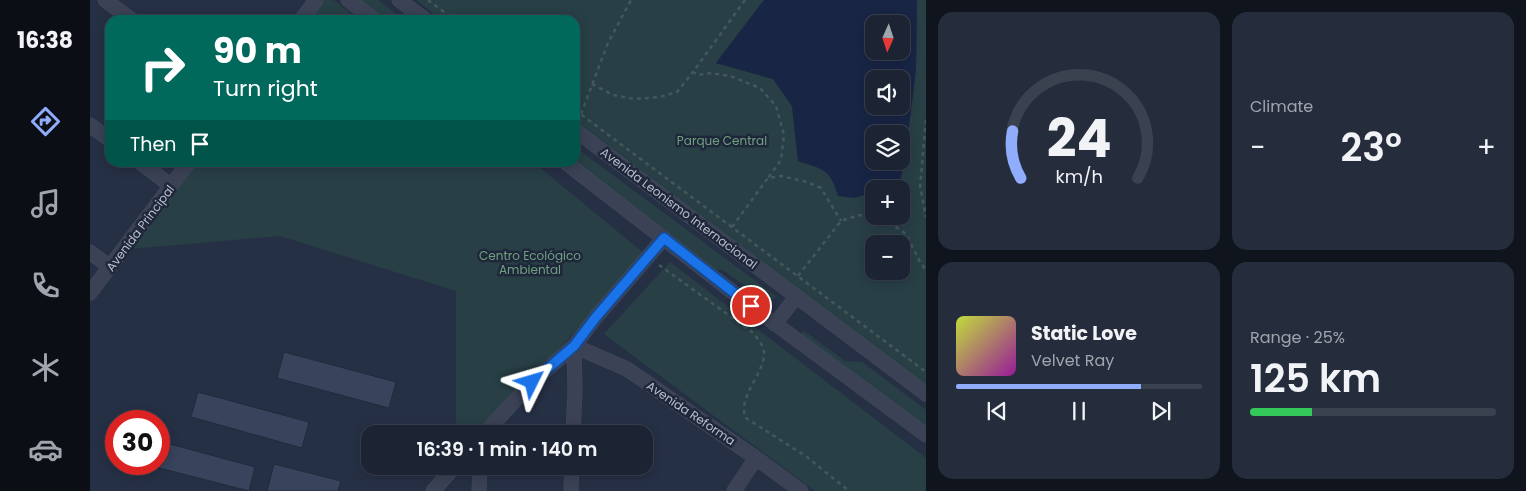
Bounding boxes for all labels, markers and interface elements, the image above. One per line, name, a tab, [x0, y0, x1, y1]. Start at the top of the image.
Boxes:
north arrow	[865, 15, 910, 60]
map controls	[865, 15, 910, 280]
text: 16:38	[17, 25, 73, 56]
text: 90 m	[213, 26, 302, 75]
icon: right	[130, 35, 195, 100]
button: sound	[865, 70, 910, 115]
text: Turn right	[213, 73, 318, 104]
text: Climate	[1250, 95, 1313, 118]
text: 24	[1047, 102, 1111, 175]
icon: directions	[28, 104, 63, 139]
text: 23°	[1340, 121, 1402, 174]
button: layers	[865, 125, 910, 170]
text: −	[1250, 128, 1265, 167]
text: +	[1477, 128, 1496, 167]
icon: arrive	[186, 130, 214, 158]
text: Then	[130, 131, 176, 158]
park label: Parque Central	[677, 132, 767, 149]
street label: Avenida Leonismo Internacional	[597, 143, 761, 273]
text: km/h	[1055, 164, 1103, 189]
button: +	[865, 180, 910, 225]
street label: Avenida Principal	[102, 181, 178, 275]
icon: music	[28, 186, 63, 221]
button: −	[865, 235, 910, 280]
park label: Centro Ecológico Ambiental	[479, 247, 581, 278]
icon: phone	[28, 268, 63, 303]
pin	[730, 285, 772, 327]
icon: arrive	[737, 292, 765, 320]
text: Static Love	[1031, 320, 1137, 347]
text: Range · 25%	[1250, 326, 1345, 349]
text: Velvet Ray	[1031, 349, 1114, 372]
icon: climate	[28, 350, 63, 385]
text: 125 km	[1250, 352, 1381, 405]
position arrow	[505, 355, 557, 407]
street label: Avenida Reforma	[643, 377, 739, 449]
icon: previous	[983, 397, 1011, 425]
icon: pause	[1065, 397, 1093, 425]
icon: next	[1147, 397, 1175, 425]
speed limit sign: 30	[105, 410, 170, 475]
icon: car	[28, 432, 63, 467]
text: 16:39 · 1 min · 140 m	[417, 436, 597, 463]

